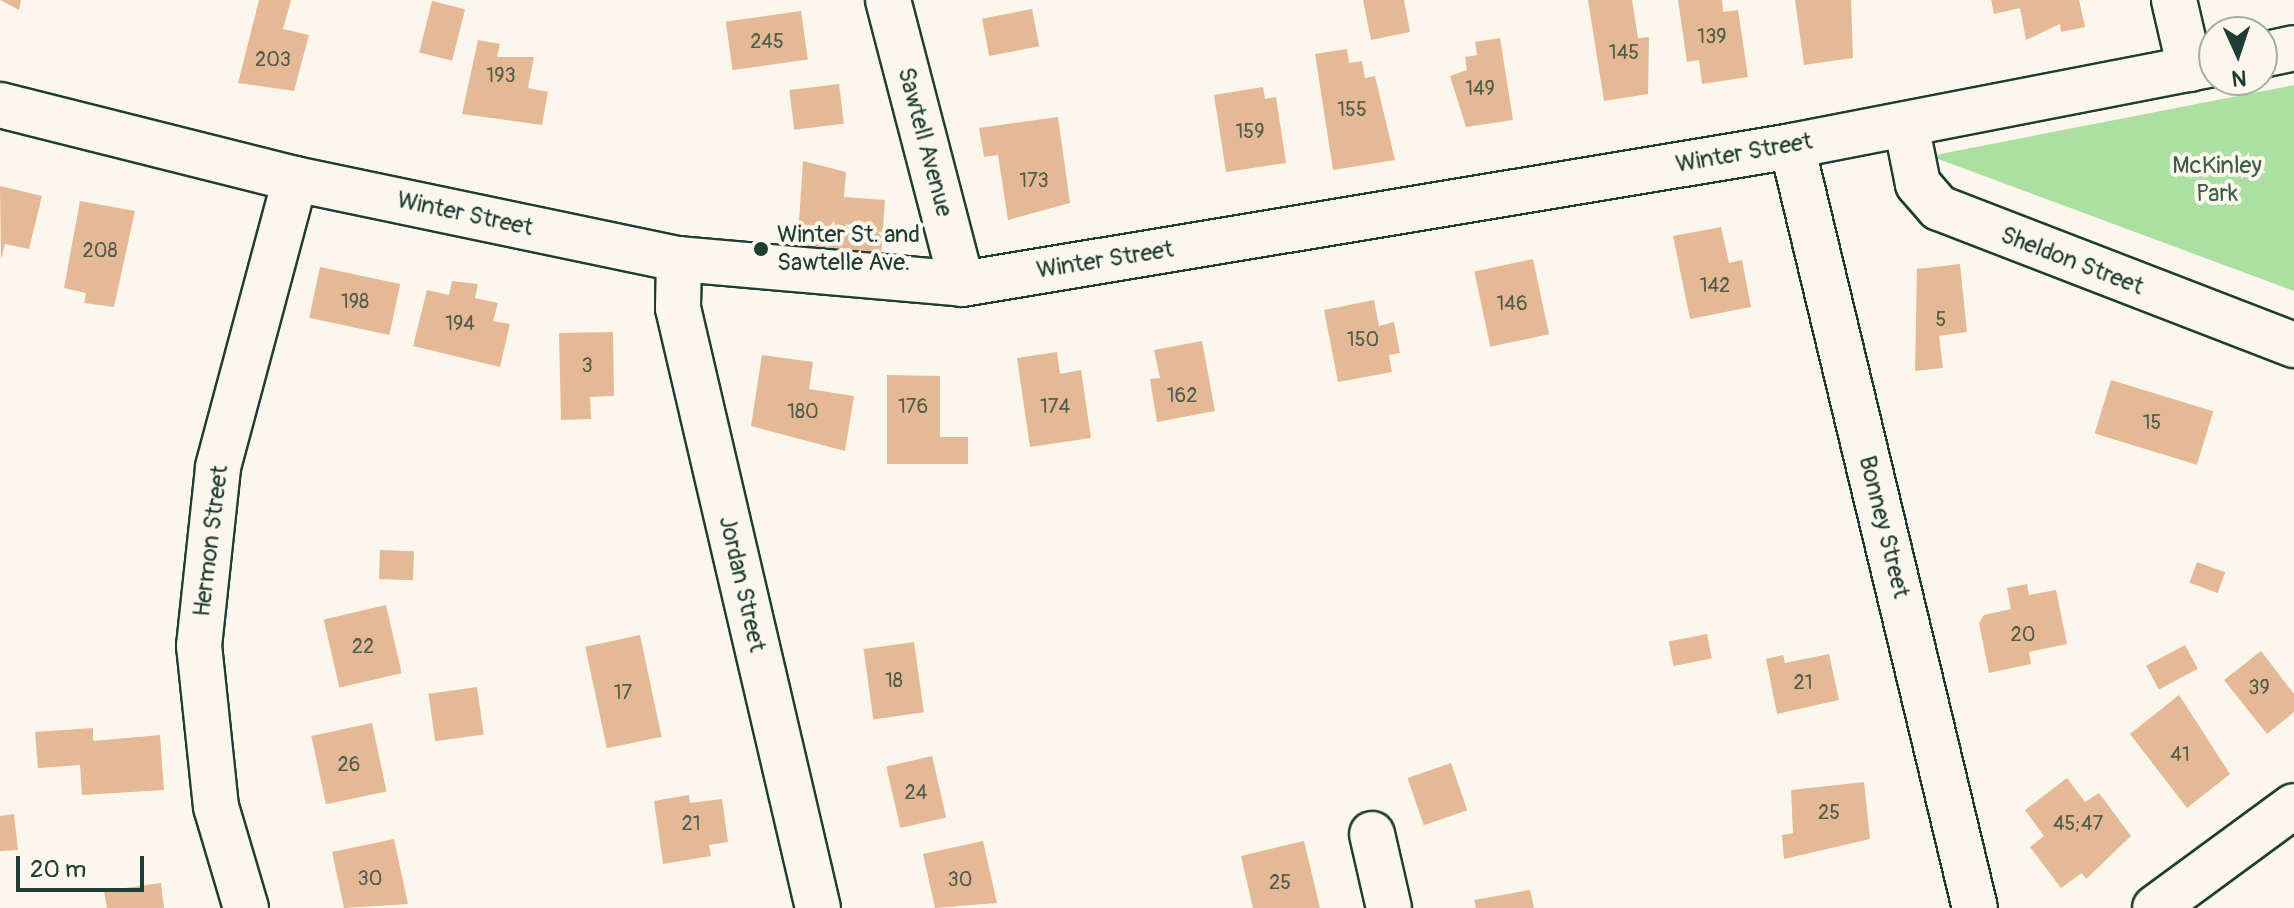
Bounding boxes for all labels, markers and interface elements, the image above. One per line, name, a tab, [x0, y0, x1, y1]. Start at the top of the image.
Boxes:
north arrow	[2198, 16, 2278, 96]
house number: 139	[1697, 24, 1727, 48]
house number: 245	[750, 29, 784, 53]
house number: 145	[1609, 40, 1639, 64]
house number: 203	[255, 47, 291, 71]
house number: 193	[486, 63, 516, 87]
street label: Sawtell Avenue	[891, 64, 959, 220]
text: N	[2231, 64, 2247, 92]
house number: 149	[1465, 76, 1495, 100]
house number: 155	[1337, 97, 1367, 121]
house number: 159	[1236, 119, 1264, 143]
street label: Winter Street	[1673, 127, 1815, 179]
park label: McKinley Park	[2172, 152, 2262, 208]
house number: 173	[1019, 168, 1049, 192]
street label: Winter Street	[394, 186, 536, 242]
place label: Winter St. and Sawtelle Ave.	[777, 221, 920, 277]
street label: Sheldon Street	[1997, 221, 2147, 301]
street label: Winter Street	[1034, 235, 1176, 285]
house number: 208	[83, 238, 117, 262]
marker: Winter St. and Sawtelle Ave.	[752, 240, 770, 258]
house number: 142	[1700, 273, 1730, 297]
house number: 198	[341, 289, 369, 313]
house number: 146	[1496, 291, 1528, 315]
house number: 5	[1936, 307, 1946, 331]
house number: 194	[445, 311, 475, 335]
house number: 150	[1347, 327, 1379, 351]
house number: 3	[581, 353, 593, 377]
house number: 162	[1167, 383, 1197, 407]
house number: 176	[898, 394, 928, 418]
house number: 174	[1040, 394, 1070, 418]
house number: 180	[787, 399, 819, 423]
house number: 15	[2143, 410, 2161, 434]
street label: Bonney Street	[1852, 453, 1916, 601]
street label: Hermon Street	[187, 464, 235, 618]
street label: Jordan Street	[712, 513, 772, 655]
house number: 20	[2011, 622, 2035, 646]
house number: 22	[352, 634, 374, 658]
house number: 18	[885, 668, 903, 692]
house number: 21	[1794, 670, 1812, 694]
house number: 39	[2248, 675, 2270, 699]
house number: 17	[614, 680, 632, 704]
house number: 41	[2170, 742, 2190, 766]
house number: 26	[338, 752, 360, 776]
house number: 24	[905, 780, 927, 804]
house number: 25	[1818, 800, 1840, 824]
house number: 21	[682, 811, 700, 835]
house number: 45;47	[2053, 811, 2103, 835]
scale bar	[20, 840, 148, 890]
text: 20 m	[30, 855, 86, 884]
house number: 30	[358, 866, 382, 890]
house number: 30	[948, 867, 972, 891]
house number: 25	[1269, 870, 1291, 894]

